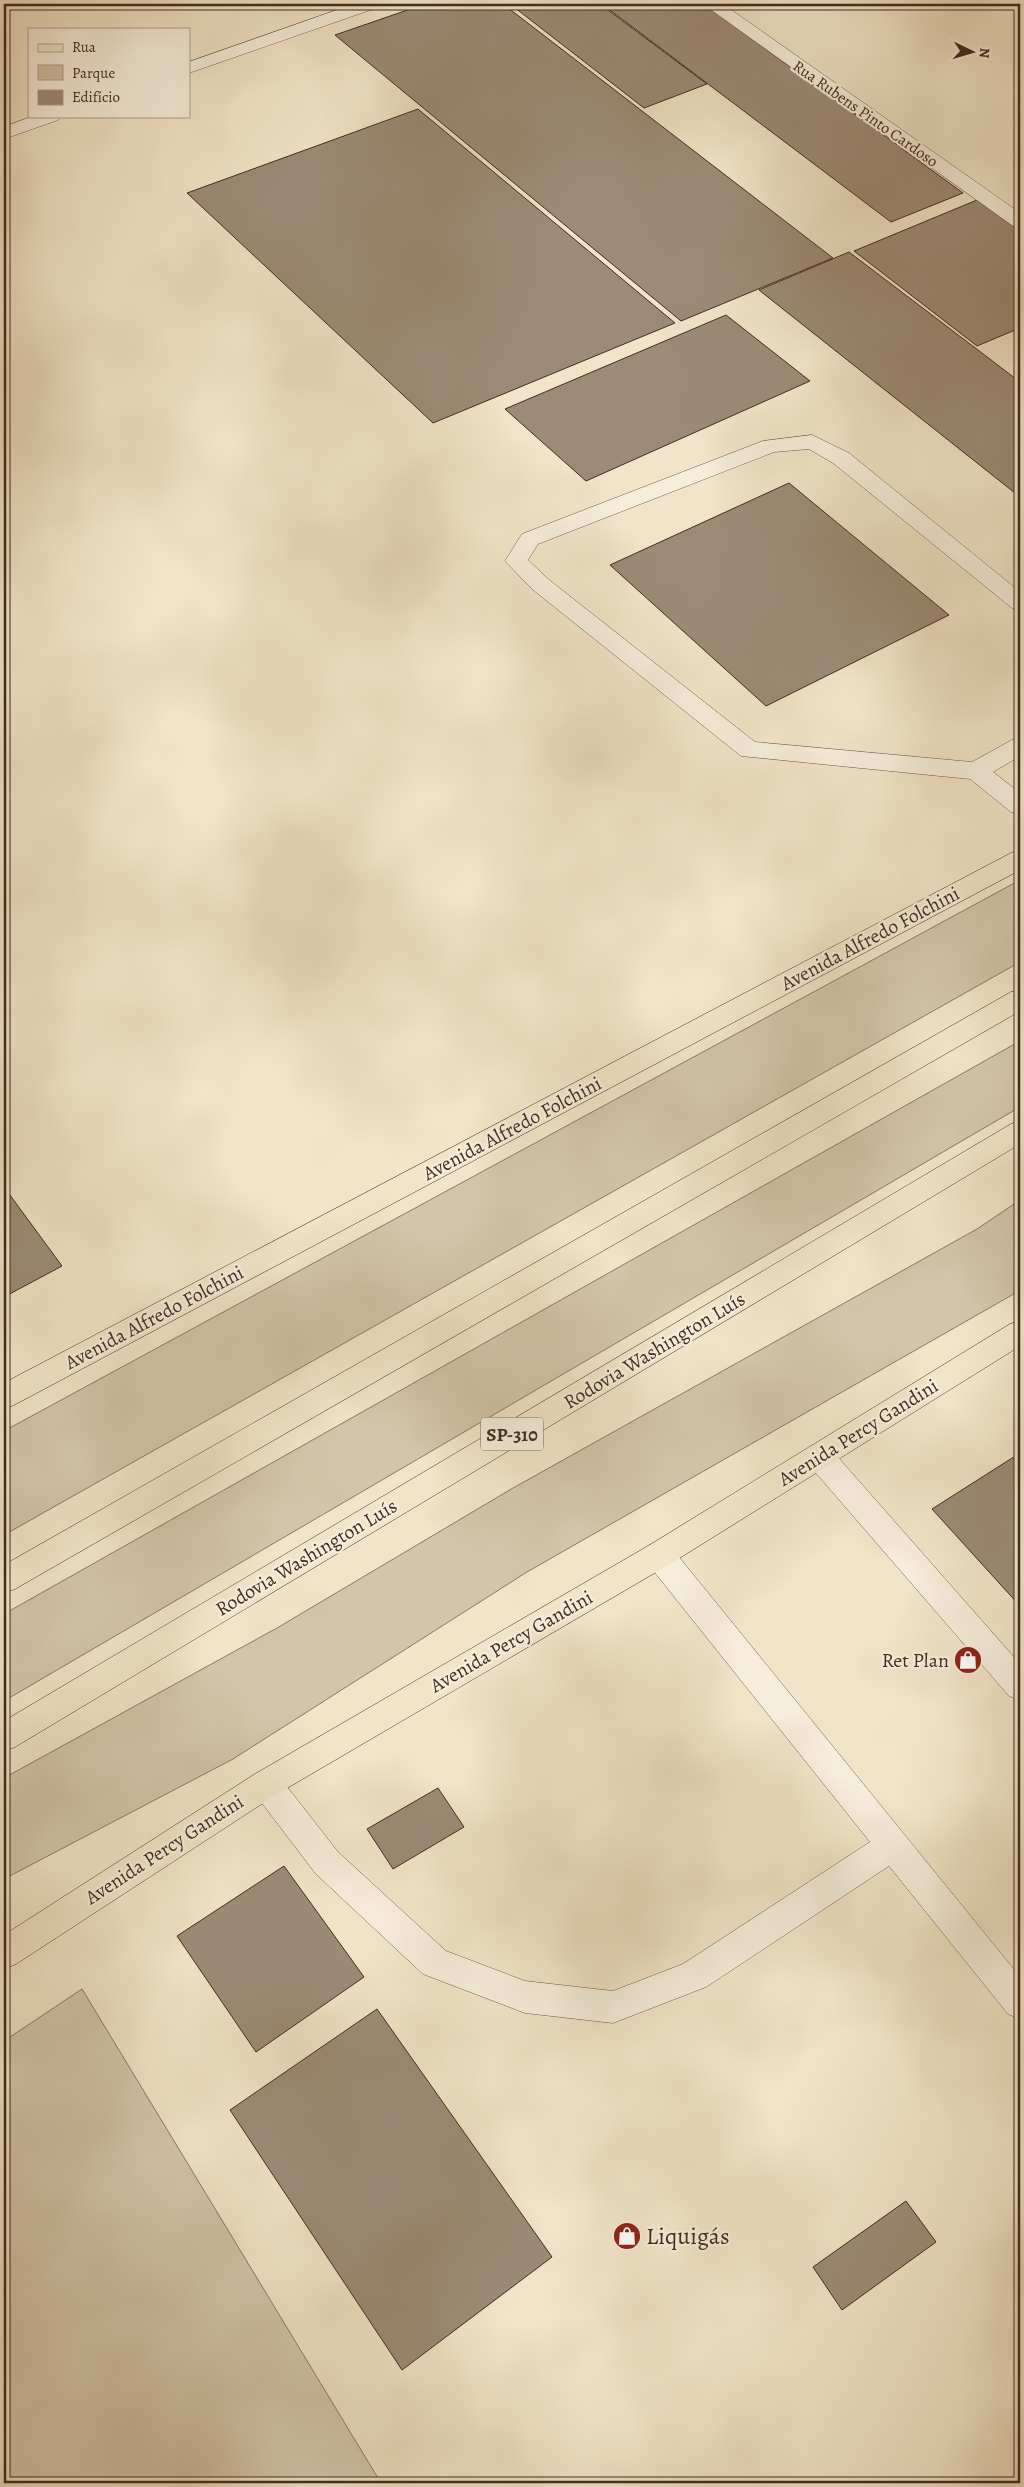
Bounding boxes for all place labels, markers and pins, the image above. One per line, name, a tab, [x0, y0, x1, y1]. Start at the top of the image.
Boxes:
shop icon: Ret Plan	[953, 1645, 983, 1675]
place label: Ret Plan	[882, 1647, 949, 1674]
place label: Liquigás	[646, 2220, 730, 2252]
shop icon: Liquigás	[612, 2221, 642, 2251]

